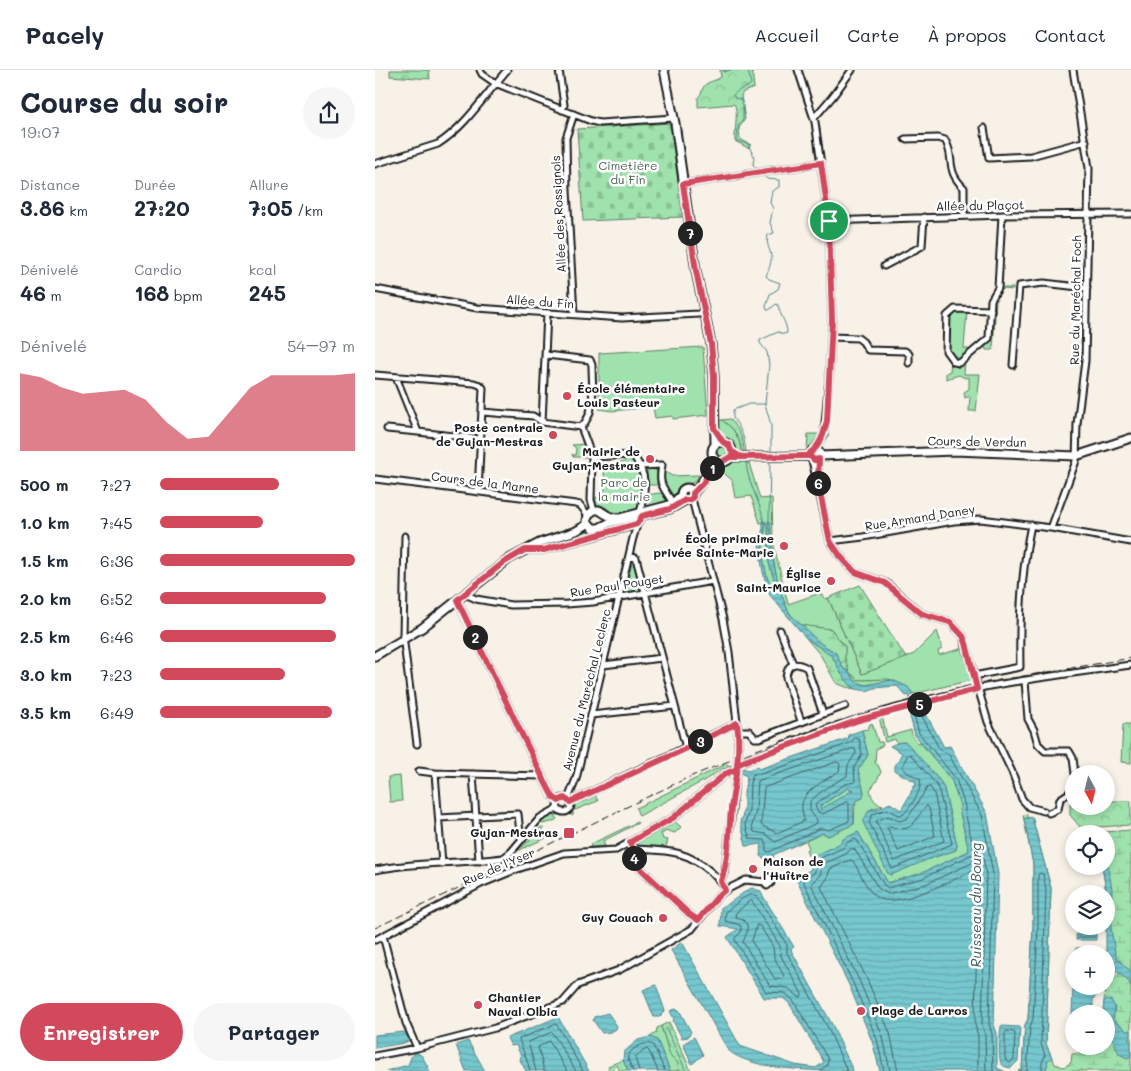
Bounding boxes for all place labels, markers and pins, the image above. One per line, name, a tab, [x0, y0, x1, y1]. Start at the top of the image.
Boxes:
pin	[808, 200, 850, 242]
pin: 7	[677, 220, 703, 246]
place label: École élémentaire Louis Pasteur	[577, 380, 685, 410]
marker: École élémentaire Louis Pasteur	[561, 390, 573, 402]
place label: Poste centrale de Gujan-Mestras	[436, 419, 543, 449]
marker: Poste centrale de Gujan-Mestras	[547, 429, 559, 441]
place label: Mairie de Gujan-Mestras	[552, 443, 640, 473]
marker: Mairie de Gujan-Mestras	[644, 453, 656, 465]
pin: 1	[699, 456, 725, 480]
pin: 6	[805, 470, 831, 496]
place label: École primaire privée Sainte-Marie	[653, 530, 774, 560]
marker: École primaire privée Sainte-Marie	[778, 540, 790, 552]
place label: Église Saint-Maurice	[736, 565, 821, 595]
marker: Église Saint-Maurice	[825, 575, 837, 587]
pin: 2	[463, 624, 487, 650]
pin: 5	[907, 692, 931, 716]
pin: 3	[687, 728, 713, 754]
place label: Gujan-Mestras	[470, 824, 558, 840]
marker: Gujan-Mestras	[562, 826, 576, 840]
pin: 4	[621, 846, 647, 870]
place label: Maison de l'Huître	[763, 853, 823, 883]
marker: Maison de l'Huître	[747, 863, 759, 875]
place label: Guy Couach	[581, 909, 653, 925]
marker: Guy Couach	[657, 912, 669, 924]
place label: Chantier Naval Olbia	[488, 989, 558, 1019]
marker: Chantier Naval Olbia	[472, 999, 484, 1011]
place label: Plage de Larros	[871, 1002, 968, 1018]
marker: Plage de Larros	[855, 1005, 867, 1017]

